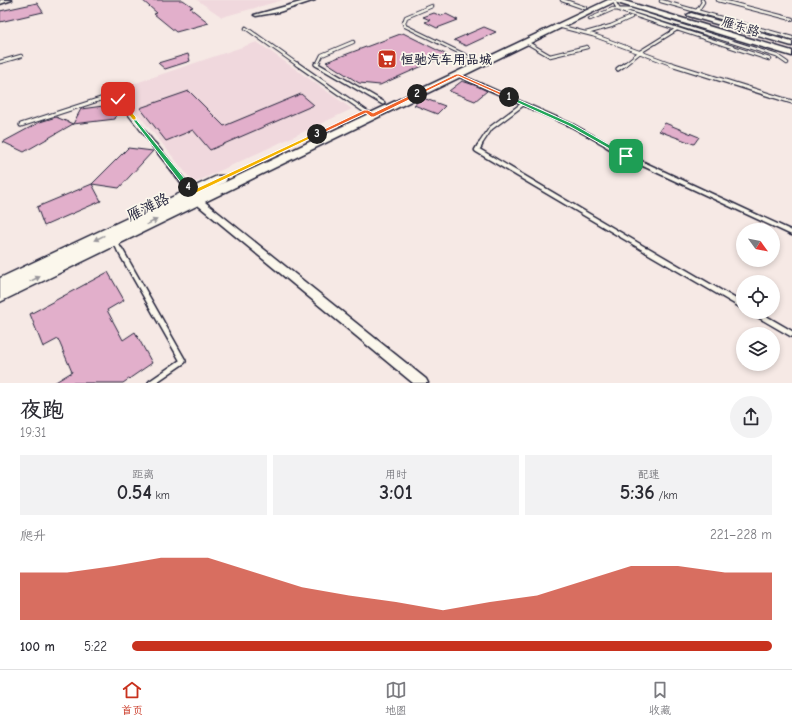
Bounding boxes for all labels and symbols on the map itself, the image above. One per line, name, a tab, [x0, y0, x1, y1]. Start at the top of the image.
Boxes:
street label: 雁东路	[720, 14, 762, 39]
supermarket icon: 恒驰汽车用品城	[376, 48, 398, 70]
place label: 恒驰汽车用品城	[401, 52, 492, 67]
pin	[101, 82, 135, 116]
pin: 2	[407, 84, 427, 104]
pin: 1	[499, 87, 519, 107]
pin: 3	[307, 124, 327, 144]
pin	[609, 139, 643, 173]
pin: 4	[178, 177, 198, 197]
street label: 雁滩路	[124, 189, 172, 225]
one-way arrow	[146, 219, 158, 225]
north arrow	[736, 223, 780, 267]
one-way arrow	[93, 234, 104, 241]
one-way arrow	[29, 276, 41, 282]

